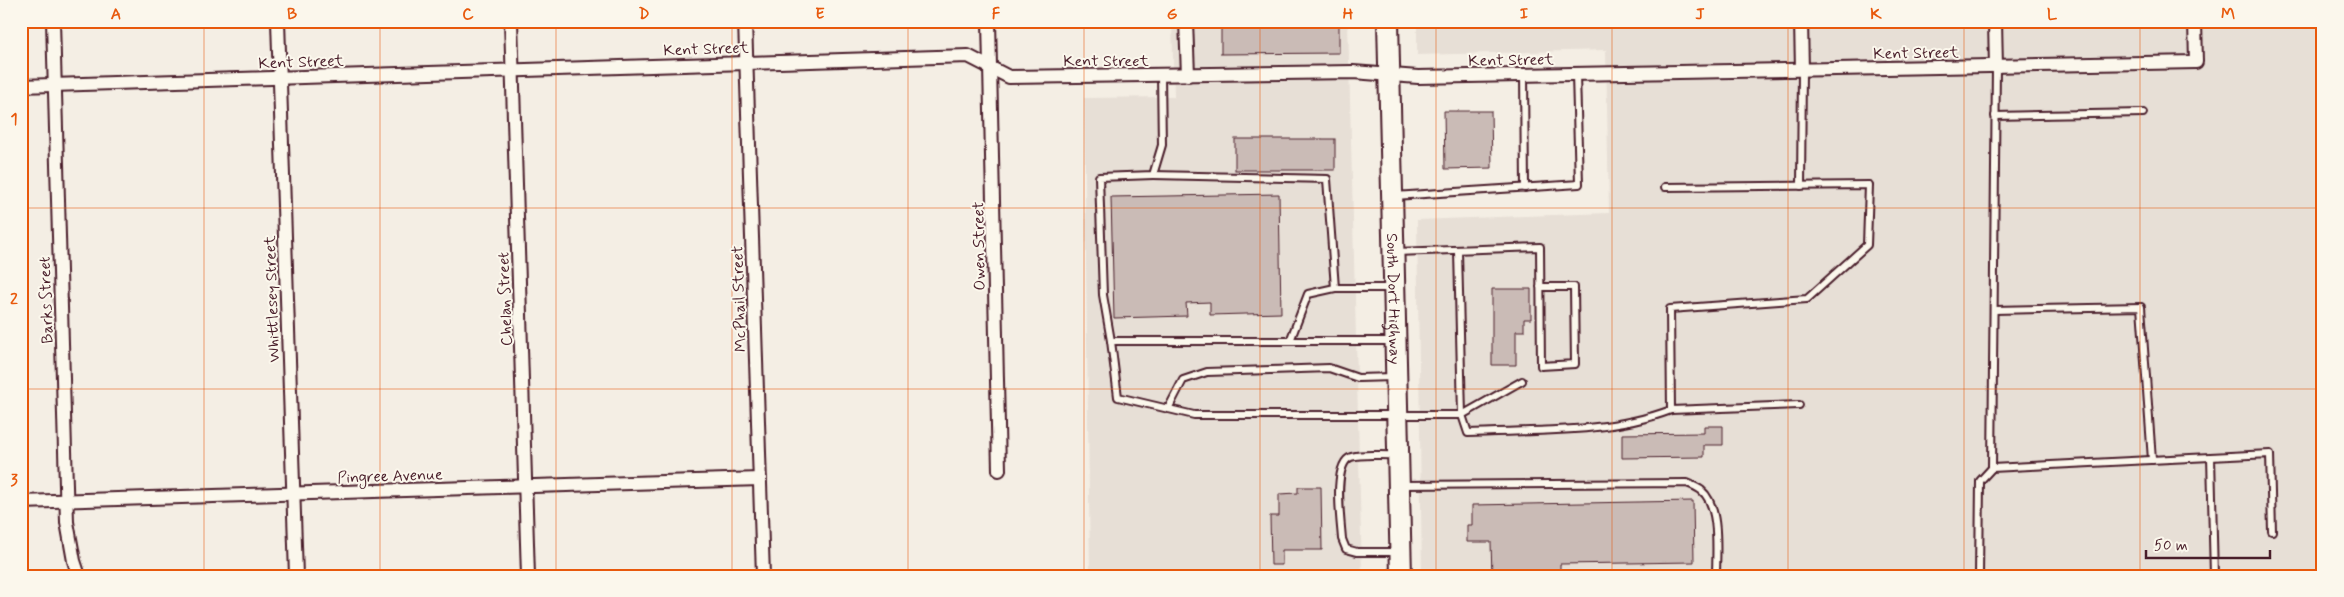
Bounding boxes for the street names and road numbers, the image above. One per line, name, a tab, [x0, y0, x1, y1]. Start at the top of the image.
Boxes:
street label: Kent Street	[663, 37, 750, 61]
street label: Kent Street	[1873, 42, 1960, 65]
street label: Kent Street	[1468, 49, 1555, 72]
street label: Kent Street	[258, 50, 345, 74]
street label: Kent Street	[1063, 51, 1149, 72]
street label: Owen Street	[968, 201, 991, 291]
street label: South Dort Highway	[1381, 233, 1405, 365]
street label: Whittlesey Street	[260, 234, 285, 363]
street label: McPhail Street	[727, 245, 752, 353]
street label: Chelan Street	[493, 251, 518, 346]
street label: Barks Street	[34, 256, 59, 344]
street label: Pingree Avenue	[337, 464, 443, 490]

